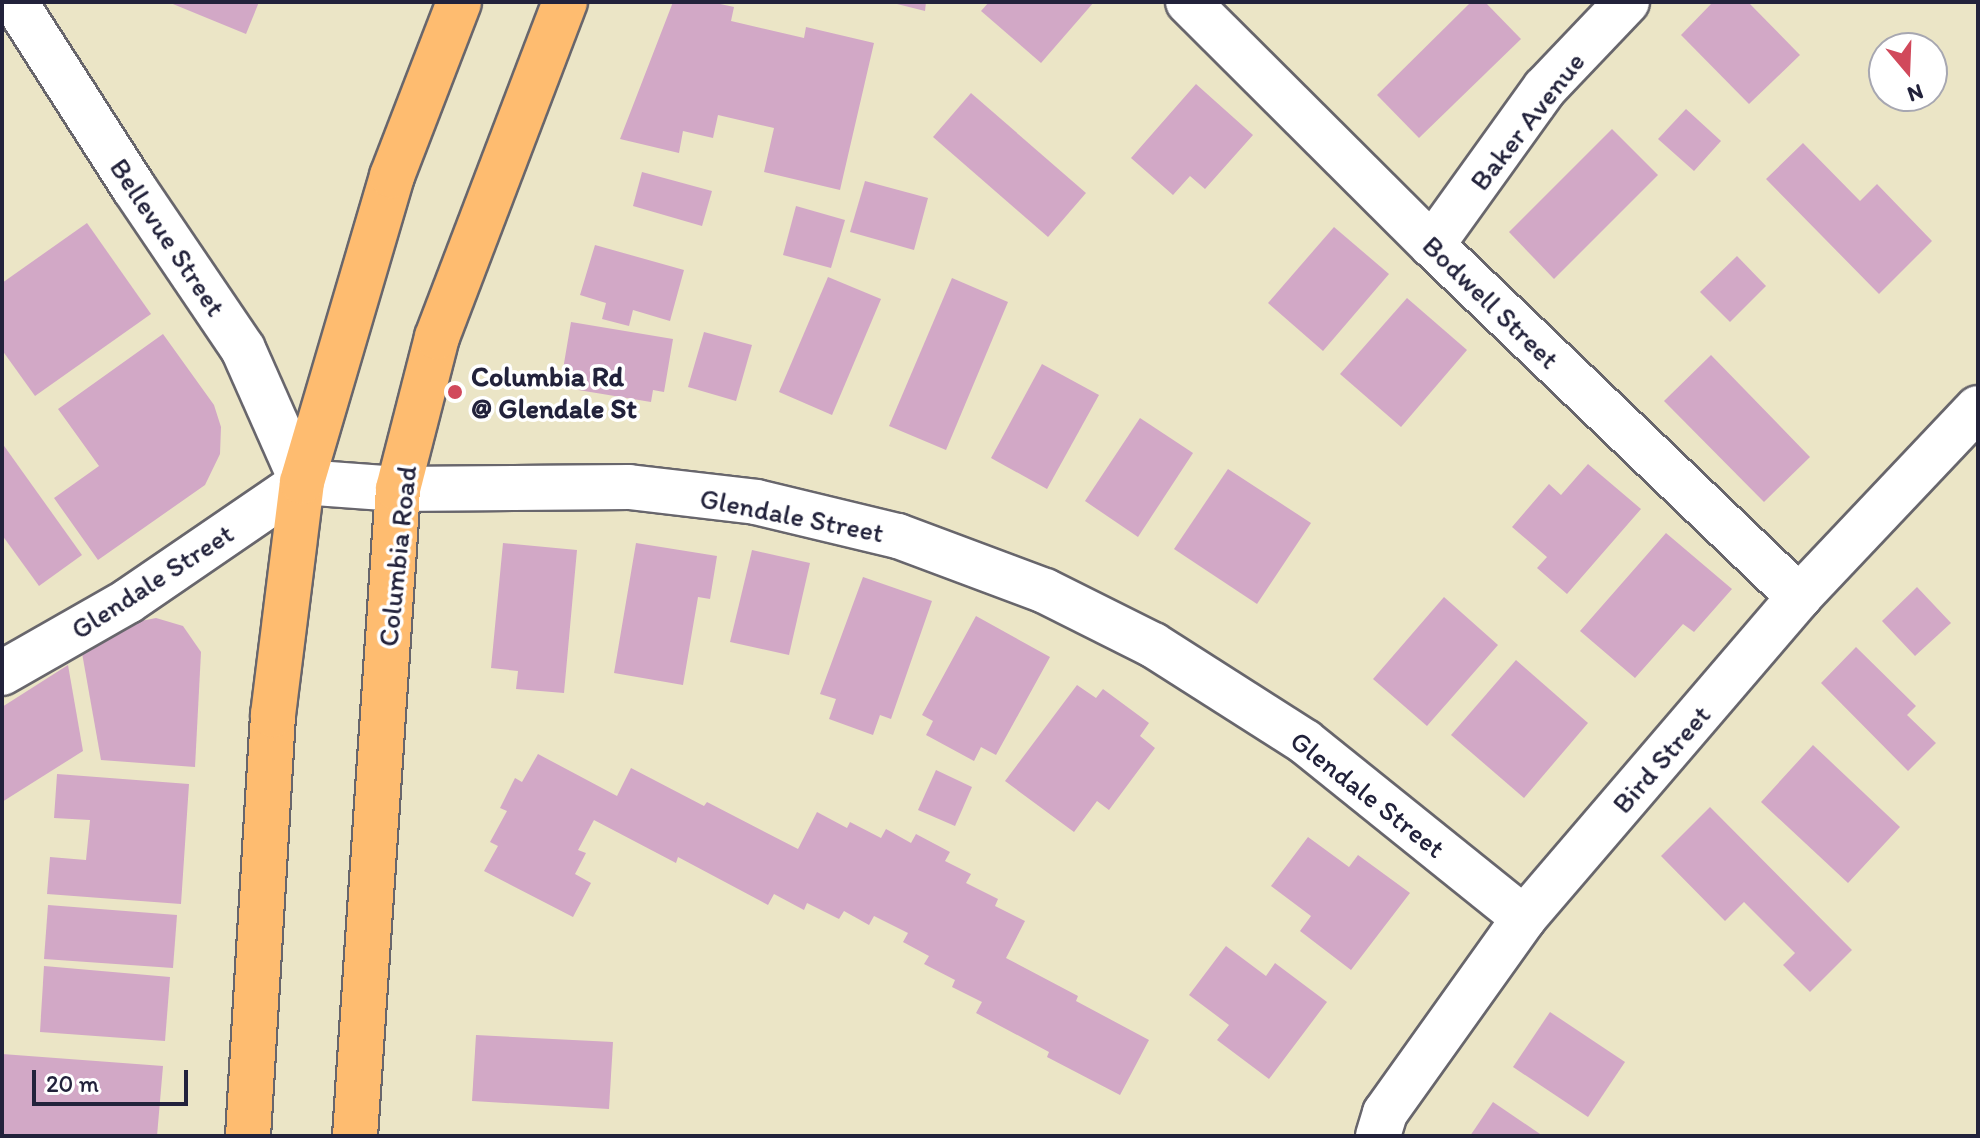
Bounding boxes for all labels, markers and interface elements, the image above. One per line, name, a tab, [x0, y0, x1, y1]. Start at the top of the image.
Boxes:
north arrow	[1868, 32, 1948, 112]
street label: Baker Avenue	[1463, 46, 1591, 196]
text: N	[1904, 78, 1927, 108]
street label: Bellevue Street	[103, 152, 233, 322]
street label: Bodwell Street	[1416, 229, 1566, 375]
place label: Columbia Rd @ Glendale St	[471, 359, 637, 425]
marker: Columbia Rd @ Glendale St	[446, 383, 464, 401]
street label: Columbia Road	[371, 464, 423, 648]
street label: Glendale Street	[697, 481, 887, 549]
street label: Glendale Street	[65, 516, 239, 646]
street label: Bird Street	[1605, 698, 1717, 820]
street label: Glendale Street	[1284, 723, 1452, 865]
scale bar	[36, 1054, 192, 1104]
text: 20 m	[46, 1069, 99, 1098]

